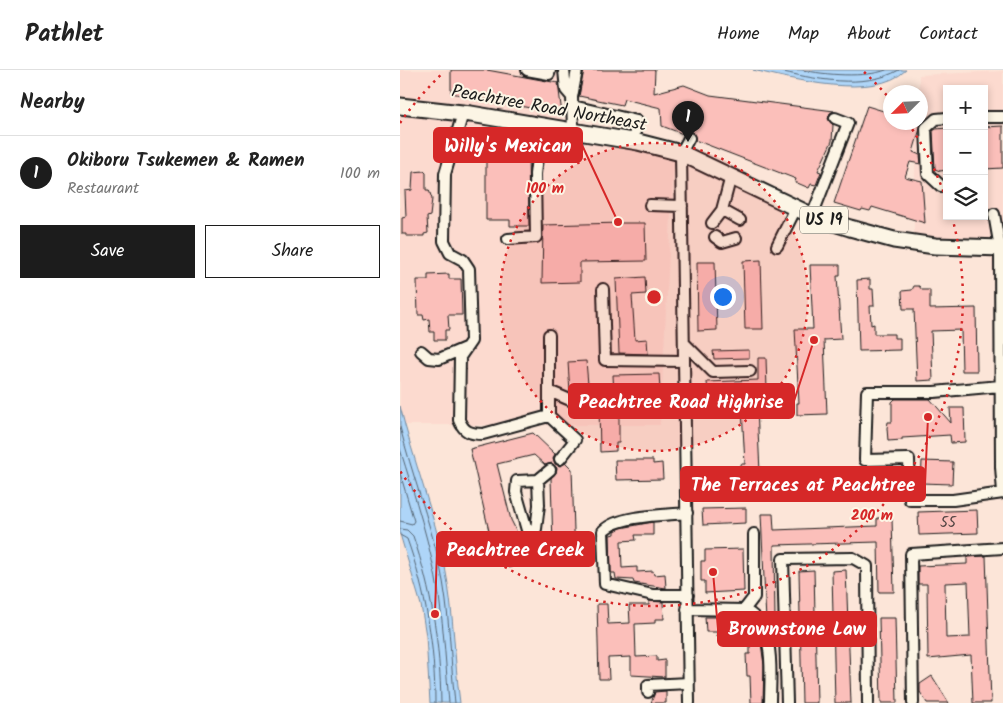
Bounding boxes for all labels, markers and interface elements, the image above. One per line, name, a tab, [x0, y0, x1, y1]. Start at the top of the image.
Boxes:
text: Pathlet	[25, 15, 104, 54]
text: Home	[717, 20, 760, 49]
text: Map	[788, 20, 819, 49]
text: About	[847, 20, 891, 49]
text: Contact	[919, 20, 978, 49]
street label: Peachtree Road Northeast	[449, 78, 650, 141]
north arrow	[883, 85, 928, 130]
map controls	[943, 85, 988, 220]
button: +	[943, 85, 988, 130]
text: Nearby	[20, 86, 85, 119]
pin: 1	[672, 101, 704, 142]
callout: Willy's Mexican	[434, 128, 582, 162]
button: −	[943, 130, 988, 175]
text: Willy's Mexican	[444, 132, 572, 162]
text: Okiboru Tsukemen & Ramen	[67, 146, 304, 176]
text: 1	[34, 161, 38, 186]
text: 100 m	[340, 161, 380, 186]
button: layers	[943, 175, 988, 220]
text: Restaurant	[67, 176, 139, 201]
text: 100 m	[526, 177, 564, 201]
road number: US 19	[800, 206, 848, 234]
button: Save	[20, 225, 195, 278]
button: Share	[205, 225, 380, 278]
your location	[710, 284, 736, 310]
centre of rings	[645, 288, 663, 306]
callout: Peachtree Road Highrise	[569, 384, 794, 418]
text: Peachtree Road Highrise	[578, 388, 784, 418]
callout: The Terraces at Peachtree	[681, 467, 925, 501]
text: The Terraces at Peachtree	[691, 471, 915, 501]
text: 200 m	[851, 504, 893, 528]
house number: 55	[940, 511, 957, 535]
callout: Peachtree Creek	[437, 532, 594, 566]
text: Peachtree Creek	[446, 536, 584, 566]
callout: Brownstone Law	[718, 612, 876, 646]
text: Brownstone Law	[728, 615, 867, 645]

